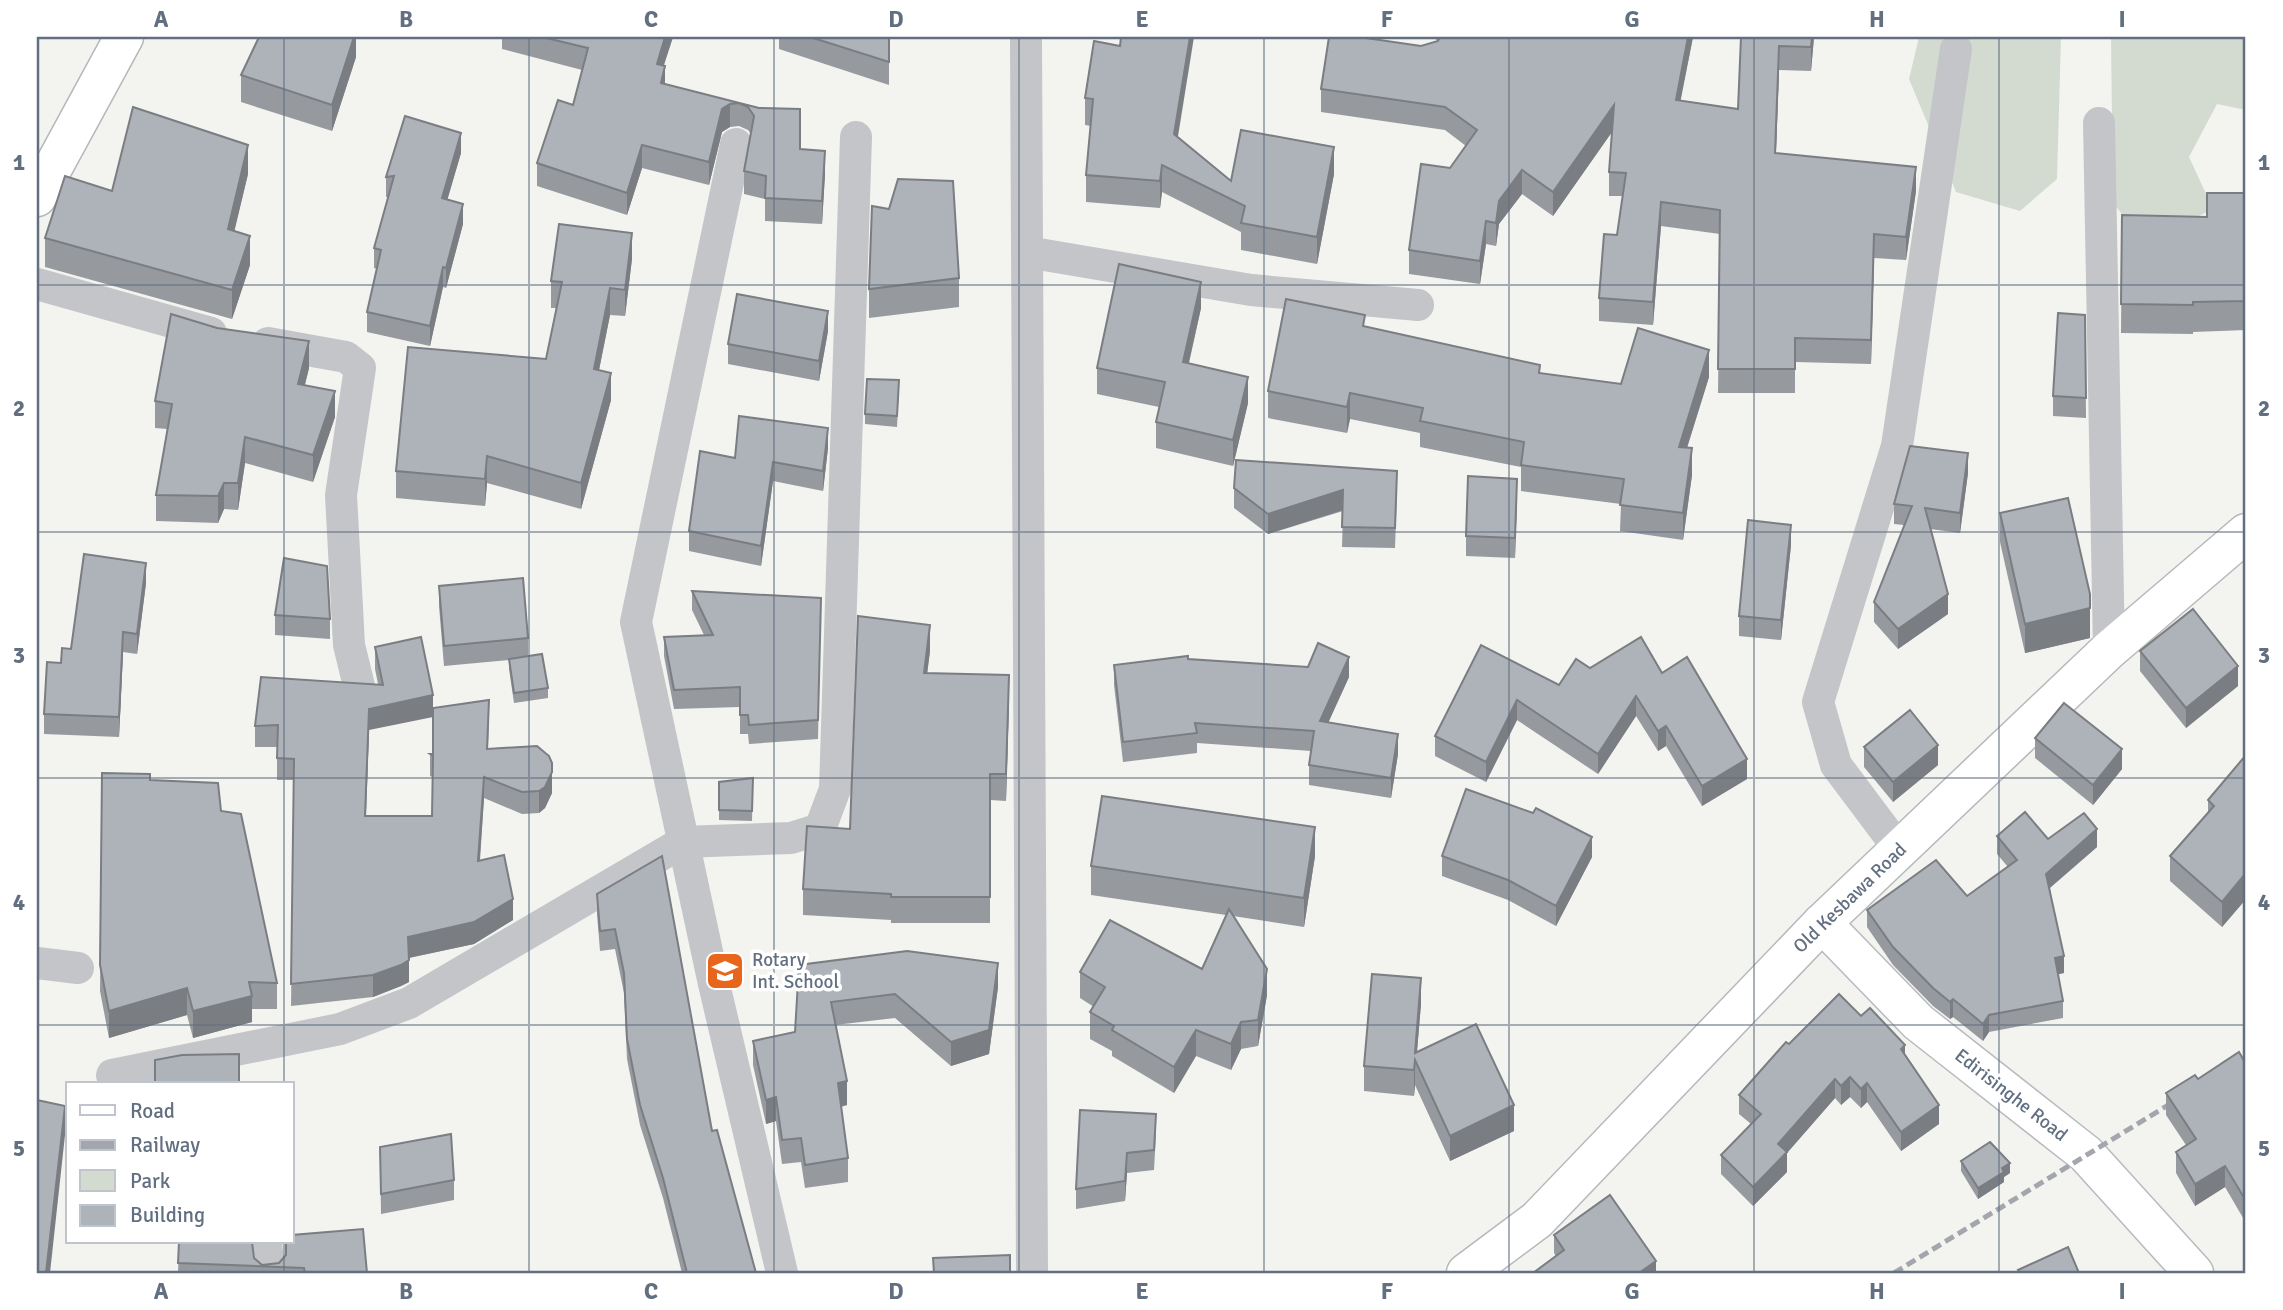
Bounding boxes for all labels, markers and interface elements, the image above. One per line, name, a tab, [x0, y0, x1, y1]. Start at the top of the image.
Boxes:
text: A	[154, 5, 169, 34]
text: B	[399, 5, 413, 34]
text: C	[644, 5, 658, 34]
text: D	[888, 5, 904, 34]
text: E	[1135, 5, 1149, 34]
text: F	[1381, 5, 1393, 34]
text: G	[1624, 5, 1640, 34]
text: H	[1869, 5, 1885, 34]
text: I	[2118, 5, 2126, 34]
text: 1	[13, 148, 25, 177]
text: 1	[2258, 148, 2270, 177]
text: 2	[13, 394, 25, 423]
text: 2	[2258, 394, 2270, 423]
text: 3	[13, 641, 25, 670]
text: 3	[2258, 641, 2270, 670]
street label: Old Kesbawa Road	[1788, 838, 1912, 958]
text: 4	[13, 888, 25, 917]
text: 4	[2258, 888, 2270, 917]
place label: Rotary Int. School	[752, 948, 839, 994]
school or university icon: Rotary Int. School	[704, 950, 746, 992]
street label: Edirisinghe Road	[1950, 1043, 2072, 1147]
legend	[66, 1082, 294, 1244]
text: Road	[130, 1098, 175, 1124]
text: Railway	[130, 1132, 200, 1158]
text: 5	[13, 1134, 25, 1163]
text: 5	[2258, 1134, 2270, 1163]
text: Park	[130, 1168, 171, 1194]
text: Building	[130, 1202, 205, 1228]
text: A	[154, 1277, 169, 1306]
text: B	[399, 1277, 413, 1306]
text: C	[644, 1277, 658, 1306]
text: D	[888, 1277, 904, 1306]
text: E	[1135, 1277, 1149, 1306]
text: F	[1381, 1277, 1393, 1306]
text: G	[1624, 1277, 1640, 1306]
text: H	[1869, 1277, 1885, 1306]
text: I	[2118, 1277, 2126, 1306]

